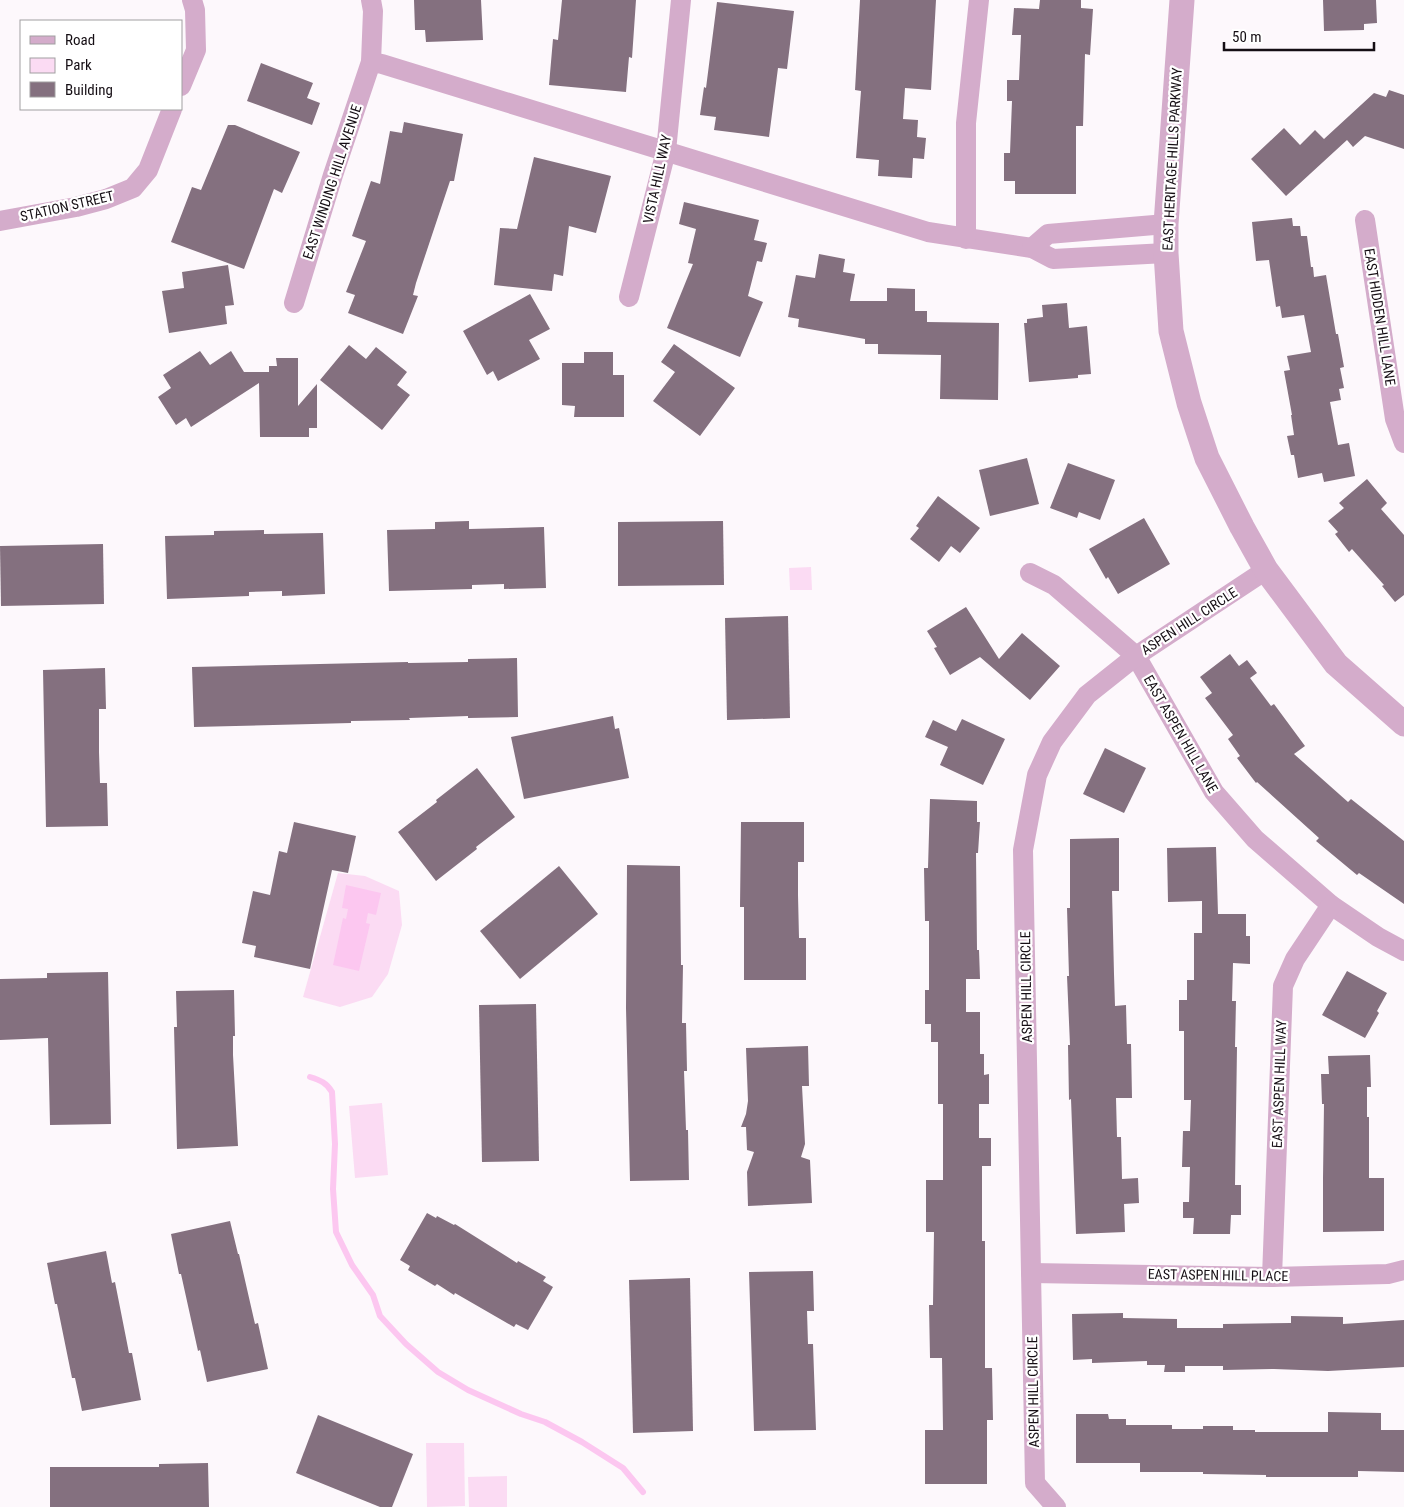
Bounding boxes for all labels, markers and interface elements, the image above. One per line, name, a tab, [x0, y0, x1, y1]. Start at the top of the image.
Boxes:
legend	[20, 20, 182, 110]
scale bar	[1224, 20, 1374, 52]
text: 50 m	[1232, 28, 1262, 46]
text: Road	[65, 31, 95, 49]
text: Park	[65, 56, 92, 74]
street label: EAST HERITAGE HILLS PARKWAY	[1159, 66, 1185, 251]
text: Building	[65, 81, 113, 99]
street label: EAST WINDING HILL AVENUE	[299, 103, 365, 261]
street label: VISTA HILL WAY	[640, 132, 674, 225]
street label: STATION STREET	[19, 187, 115, 225]
street label: EAST HIDDEN HILL LANE	[1361, 247, 1399, 387]
street label: ASPEN HILL CIRCLE	[1138, 584, 1240, 658]
street label: EAST ASPEN HILL LANE	[1141, 672, 1221, 796]
street label: ASPEN HILL CIRCLE	[1017, 931, 1035, 1043]
street label: EAST ASPEN HILL WAY	[1269, 1019, 1289, 1148]
street label: EAST ASPEN HILL PLACE	[1148, 1266, 1288, 1284]
street label: ASPEN HILL CIRCLE	[1024, 1336, 1042, 1448]

